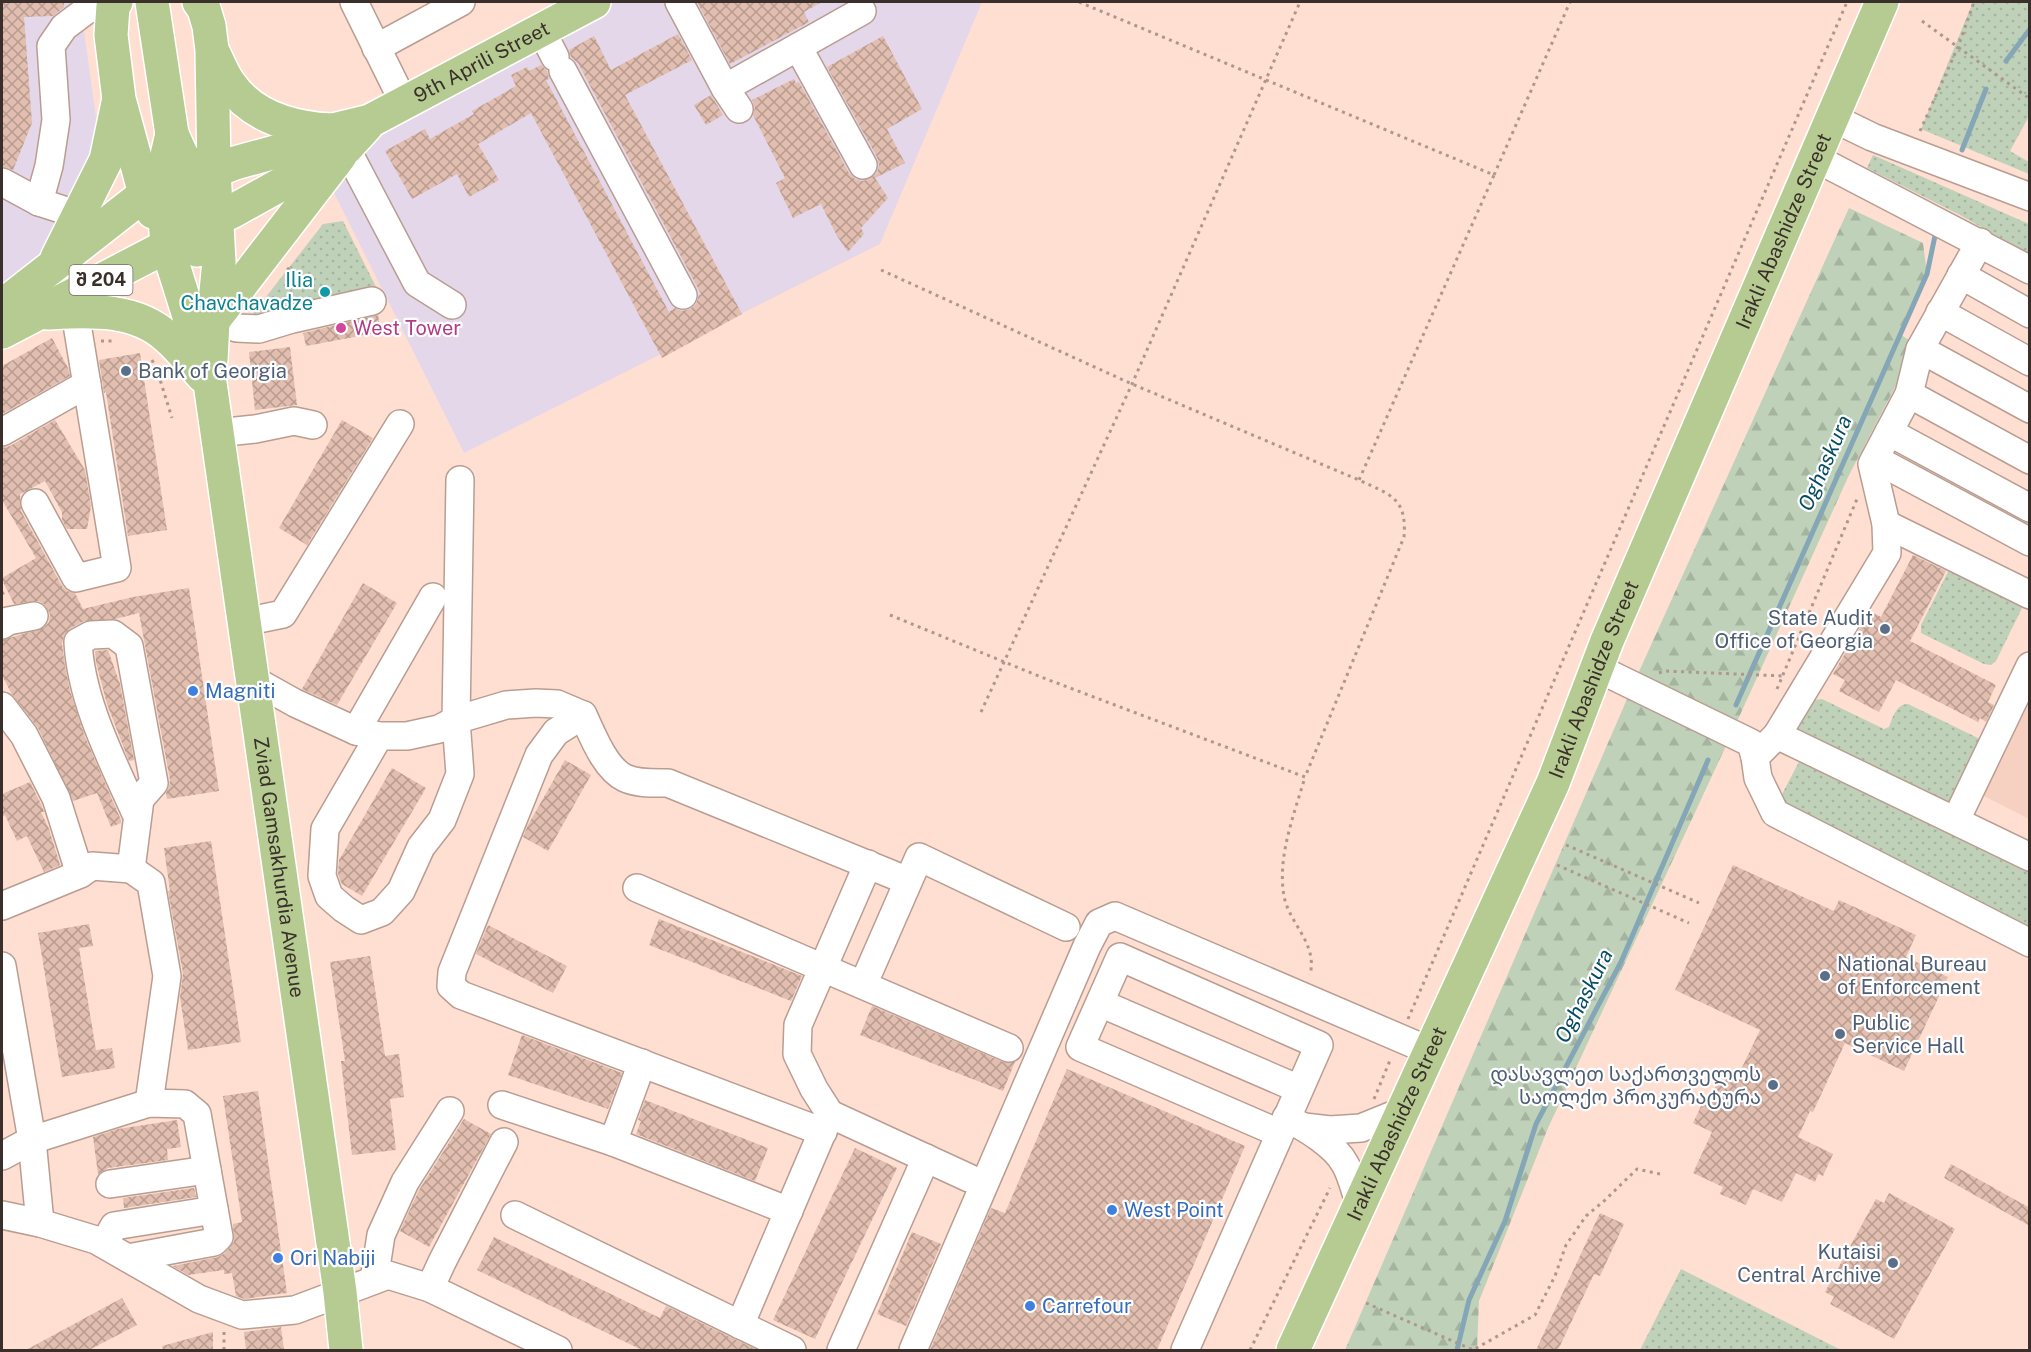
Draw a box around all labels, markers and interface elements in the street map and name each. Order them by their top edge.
street label: 9th Aprili Street [410,16,553,108]
street label: Irakli Abashidze Street [1731,129,1836,333]
road number: შ 204 [70,265,132,295]
place label: Ilia Chavchavadze [180,268,313,315]
marker: Ilia Chavchavadze [318,285,332,299]
place label: West Tower [353,316,461,340]
marker: West Tower [334,321,348,335]
place label: Bank of Georgia [138,359,287,383]
marker: Bank of Georgia [119,364,133,378]
water label: Oghaskura [1792,411,1857,514]
street label: Irakli Abashidze Street [1544,577,1644,782]
place label: State Audit Office of Georgia [1715,606,1873,653]
marker: State Audit Office of Georgia [1878,622,1892,636]
place label: Magniti [205,679,275,703]
marker: Magniti [186,684,200,698]
street label: Zviad Gamsakhurdia Avenue [249,735,310,999]
water label: Oghaskura [1549,945,1618,1047]
place label: National Bureau of Enforcement [1837,952,1987,999]
marker: National Bureau of Enforcement [1818,969,1832,983]
place label: Public Service Hall [1852,1011,1965,1058]
street label: Irakli Abashidze Street [1342,1023,1452,1224]
marker: Public Service Hall [1833,1027,1847,1041]
place label: დასავლეთ საქართველოს საოლქო პროკურატურა [1490,1062,1761,1110]
marker: დასავლეთ საქართველოს საოლქო პროკურატურა [1766,1078,1780,1092]
place label: West Point [1124,1198,1224,1222]
marker: West Point [1105,1203,1119,1217]
place label: Kutaisi Central Archive [1737,1240,1881,1287]
place label: Ori Nabiji [290,1246,375,1270]
marker: Ori Nabiji [271,1251,285,1265]
marker: Kutaisi Central Archive [1886,1256,1900,1270]
place label: Carrefour [1042,1294,1132,1318]
marker: Carrefour [1023,1299,1037,1313]

